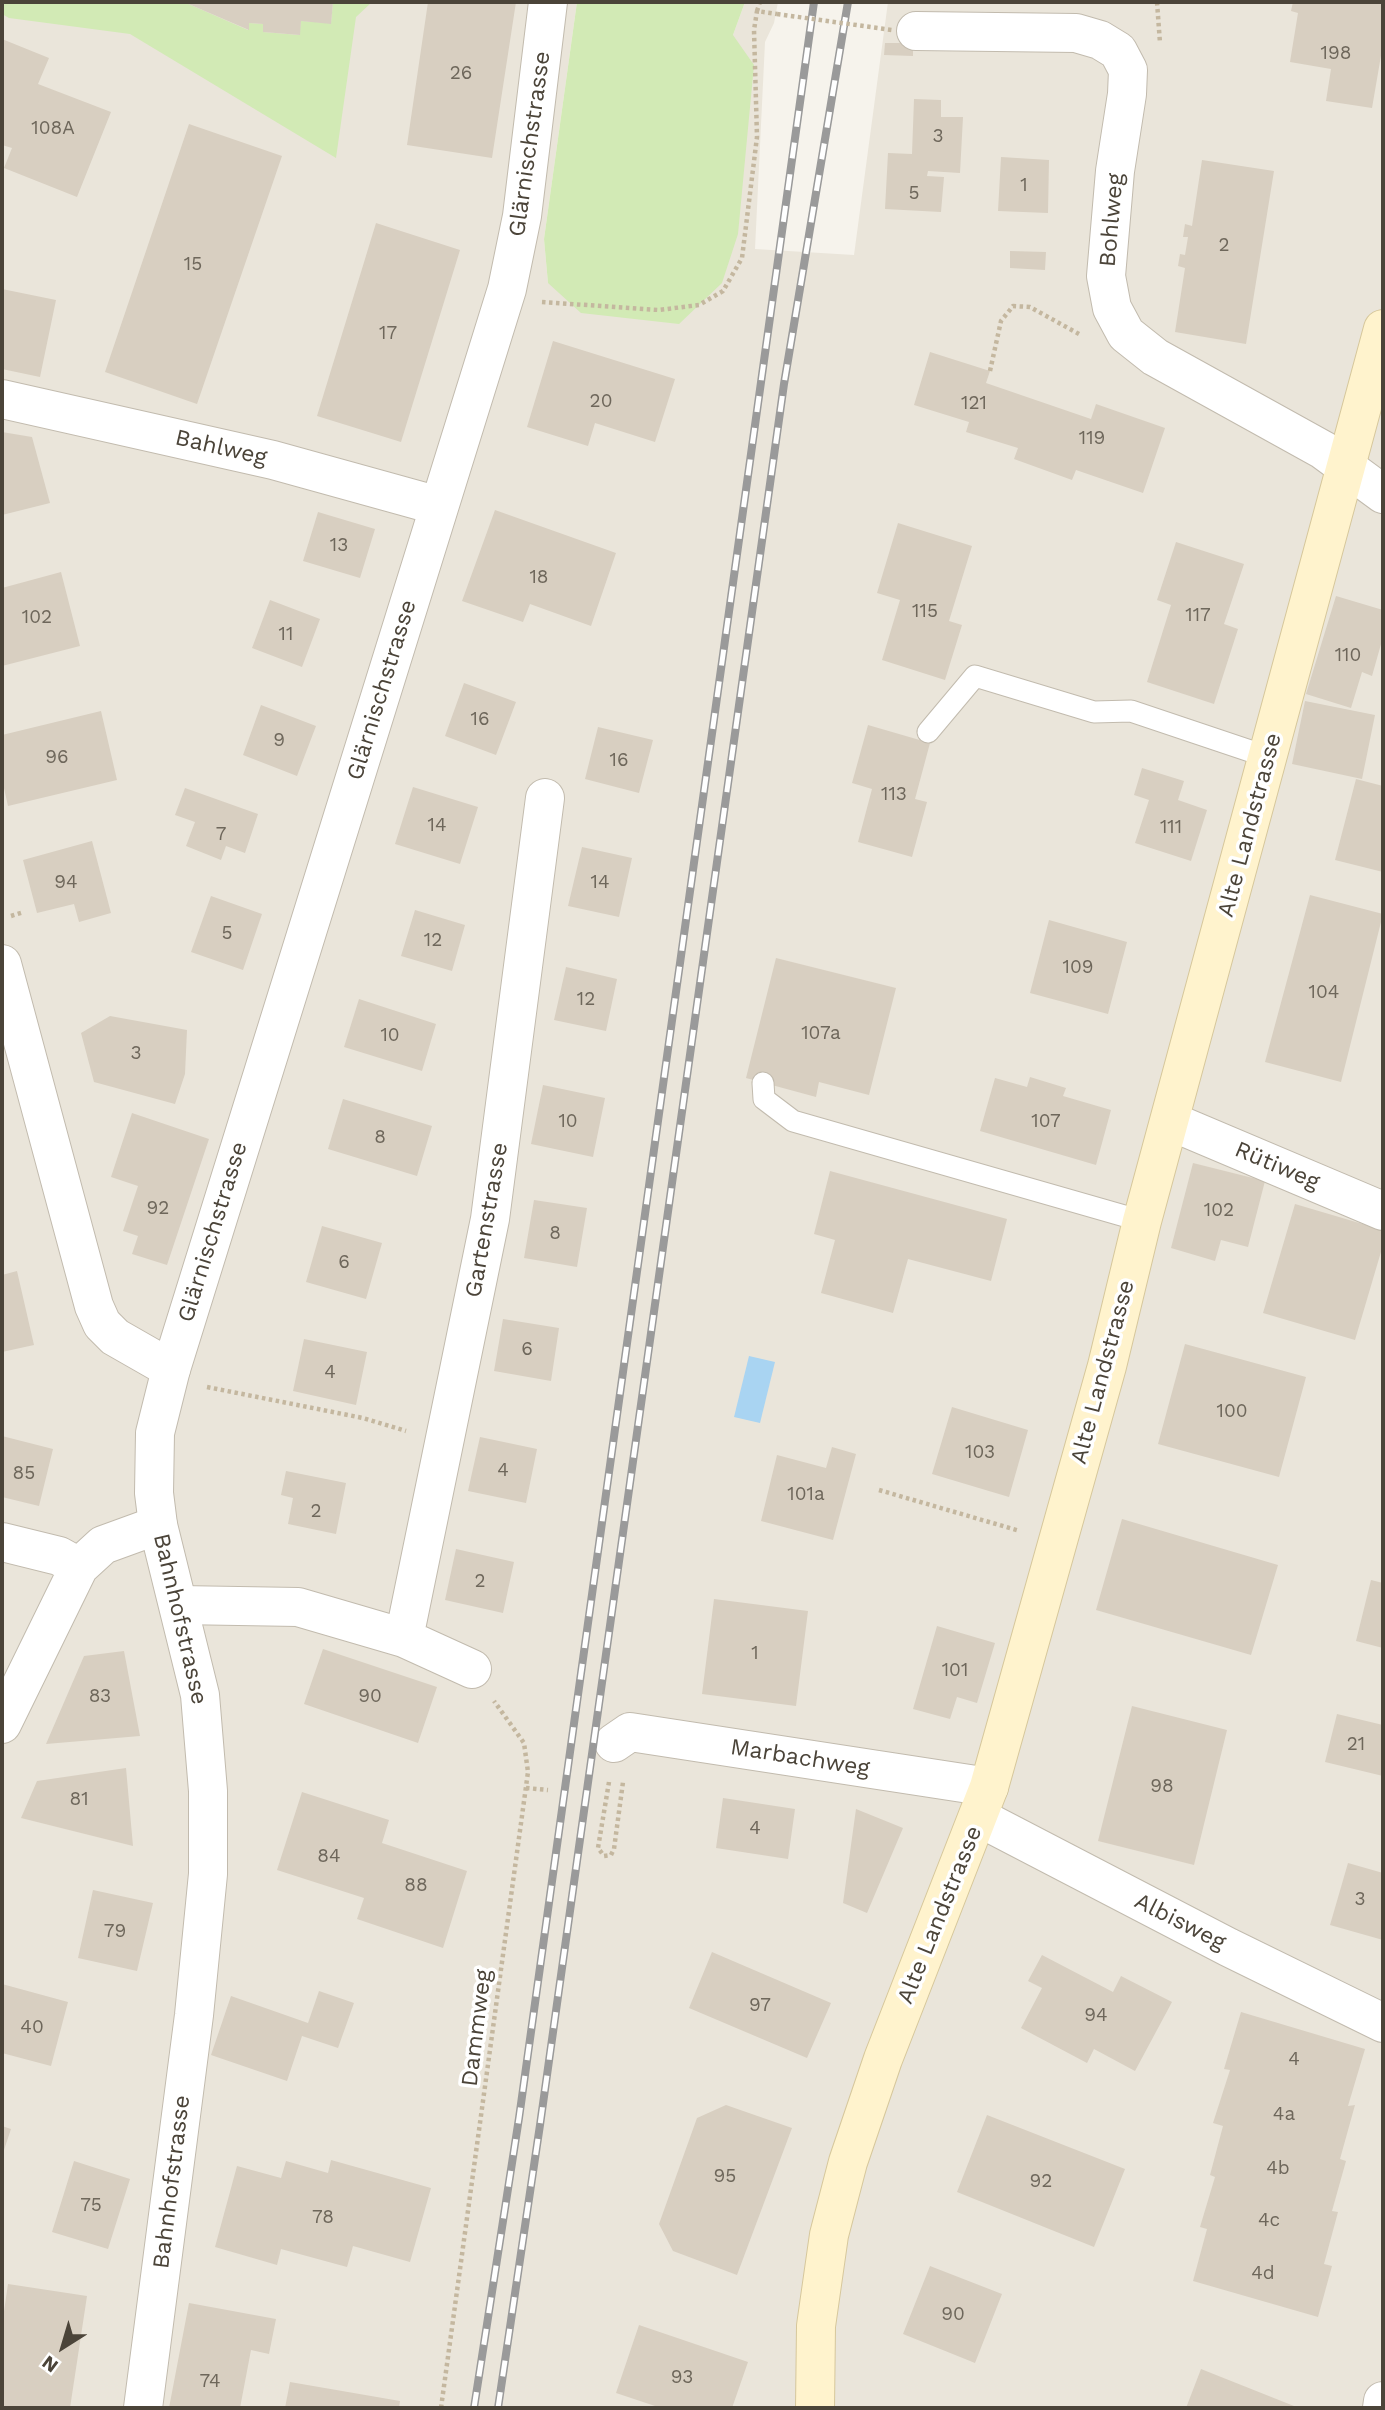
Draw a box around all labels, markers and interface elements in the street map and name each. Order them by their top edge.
house number: 198 [1321,42,1351,64]
street label: Glärnischstrasse [503,49,557,239]
house number: 26 [450,62,472,84]
house number: 108A [31,117,75,139]
house number: 3 [932,125,944,147]
street label: Bohlweg [1094,172,1130,268]
house number: 1 [1020,174,1028,196]
house number: 5 [908,182,920,204]
house number: 2 [1218,234,1230,256]
house number: 15 [184,253,202,275]
house number: 17 [379,322,397,344]
house number: 20 [590,390,612,412]
house number: 121 [961,392,987,414]
street label: Bahlweg [172,424,270,472]
house number: 119 [1079,427,1105,449]
house number: 13 [330,534,348,556]
house number: 18 [529,566,549,588]
street label: Glärnischstrasse [341,597,423,783]
house number: 115 [912,600,938,622]
house number: 117 [1185,604,1211,626]
house number: 102 [22,606,52,628]
house number: 11 [279,623,293,645]
house number: 110 [1335,644,1361,666]
house number: 16 [471,708,489,730]
house number: 9 [273,729,285,751]
street label: Alte Landstrasse [1212,730,1288,920]
house number: 96 [45,746,69,768]
house number: 16 [610,749,628,771]
house number: 113 [881,783,907,805]
house number: 14 [427,814,447,836]
house number: 111 [1160,816,1182,838]
house number: 7 [216,823,226,845]
house number: 94 [54,871,78,893]
house number: 14 [590,871,610,893]
house number: 5 [221,922,233,944]
house number: 12 [424,929,442,951]
house number: 109 [1063,956,1093,978]
house number: 104 [1309,981,1339,1003]
house number: 12 [577,988,595,1010]
house number: 107a [801,1022,841,1044]
house number: 10 [380,1024,400,1046]
house number: 3 [130,1042,142,1064]
house number: 10 [558,1110,578,1132]
house number: 107 [1031,1110,1061,1132]
house number: 8 [374,1126,386,1148]
street label: Rütiweg [1230,1136,1324,1196]
street label: Glärnischstrasse [172,1139,254,1325]
street label: Gartenstrasse [460,1140,514,1300]
house number: 92 [147,1197,169,1219]
house number: 102 [1204,1199,1234,1221]
house number: 8 [549,1222,561,1244]
house number: 6 [338,1251,350,1273]
street label: Alte Landstrasse [1065,1277,1141,1467]
house number: 6 [521,1338,533,1360]
house number: 4 [324,1361,336,1383]
house number: 100 [1216,1400,1248,1422]
house number: 103 [965,1441,995,1463]
house number: 4 [497,1459,509,1481]
house number: 85 [13,1462,35,1484]
house number: 101a [787,1483,825,1505]
house number: 2 [310,1500,322,1522]
street label: Bahnhofstrasse [147,1531,213,1707]
house number: 2 [474,1570,486,1592]
house number: 1 [751,1642,759,1664]
house number: 101 [942,1659,968,1681]
house number: 83 [89,1685,111,1707]
house number: 90 [358,1685,382,1707]
street label: Marbachweg [728,1733,872,1783]
house number: 21 [1347,1733,1365,1755]
house number: 98 [1150,1775,1174,1797]
house number: 81 [69,1788,89,1810]
house number: 4 [749,1817,761,1839]
street label: Alte Landstrasse [892,1822,988,2008]
house number: 84 [317,1845,341,1867]
house number: 88 [404,1874,428,1896]
street label: Albisweg [1130,1887,1230,1957]
house number: 3 [1354,1888,1366,1910]
house number: 79 [104,1920,126,1942]
street label: Dammweg [456,1968,498,2088]
house number: 97 [749,1994,771,2016]
house number: 94 [1084,2004,1108,2026]
house number: 40 [20,2016,44,2038]
house number: 4 [1288,2048,1300,2070]
street label: Bahnhofstrasse [148,2094,196,2270]
house number: 4a [1273,2103,1295,2125]
house number: 4b [1266,2157,1290,2179]
house number: 95 [714,2165,736,2187]
house number: 92 [1030,2170,1052,2192]
house number: 75 [80,2194,102,2216]
house number: 78 [312,2206,334,2228]
house number: 4c [1258,2209,1280,2231]
house number: 4d [1251,2262,1275,2284]
house number: 90 [941,2303,965,2325]
north arrow [28,2312,98,2382]
text: N [38,2351,63,2378]
house number: 93 [671,2366,693,2388]
house number: 74 [200,2370,220,2392]

